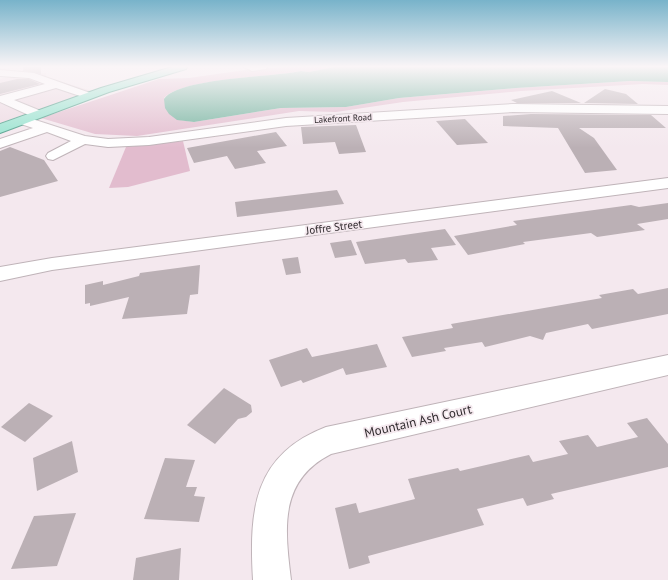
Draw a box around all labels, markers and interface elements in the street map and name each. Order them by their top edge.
street label: Lakefront Road [314,111,372,125]
street label: Joffre Street [304,217,363,238]
street label: Mountain Ash Court [363,400,474,442]

